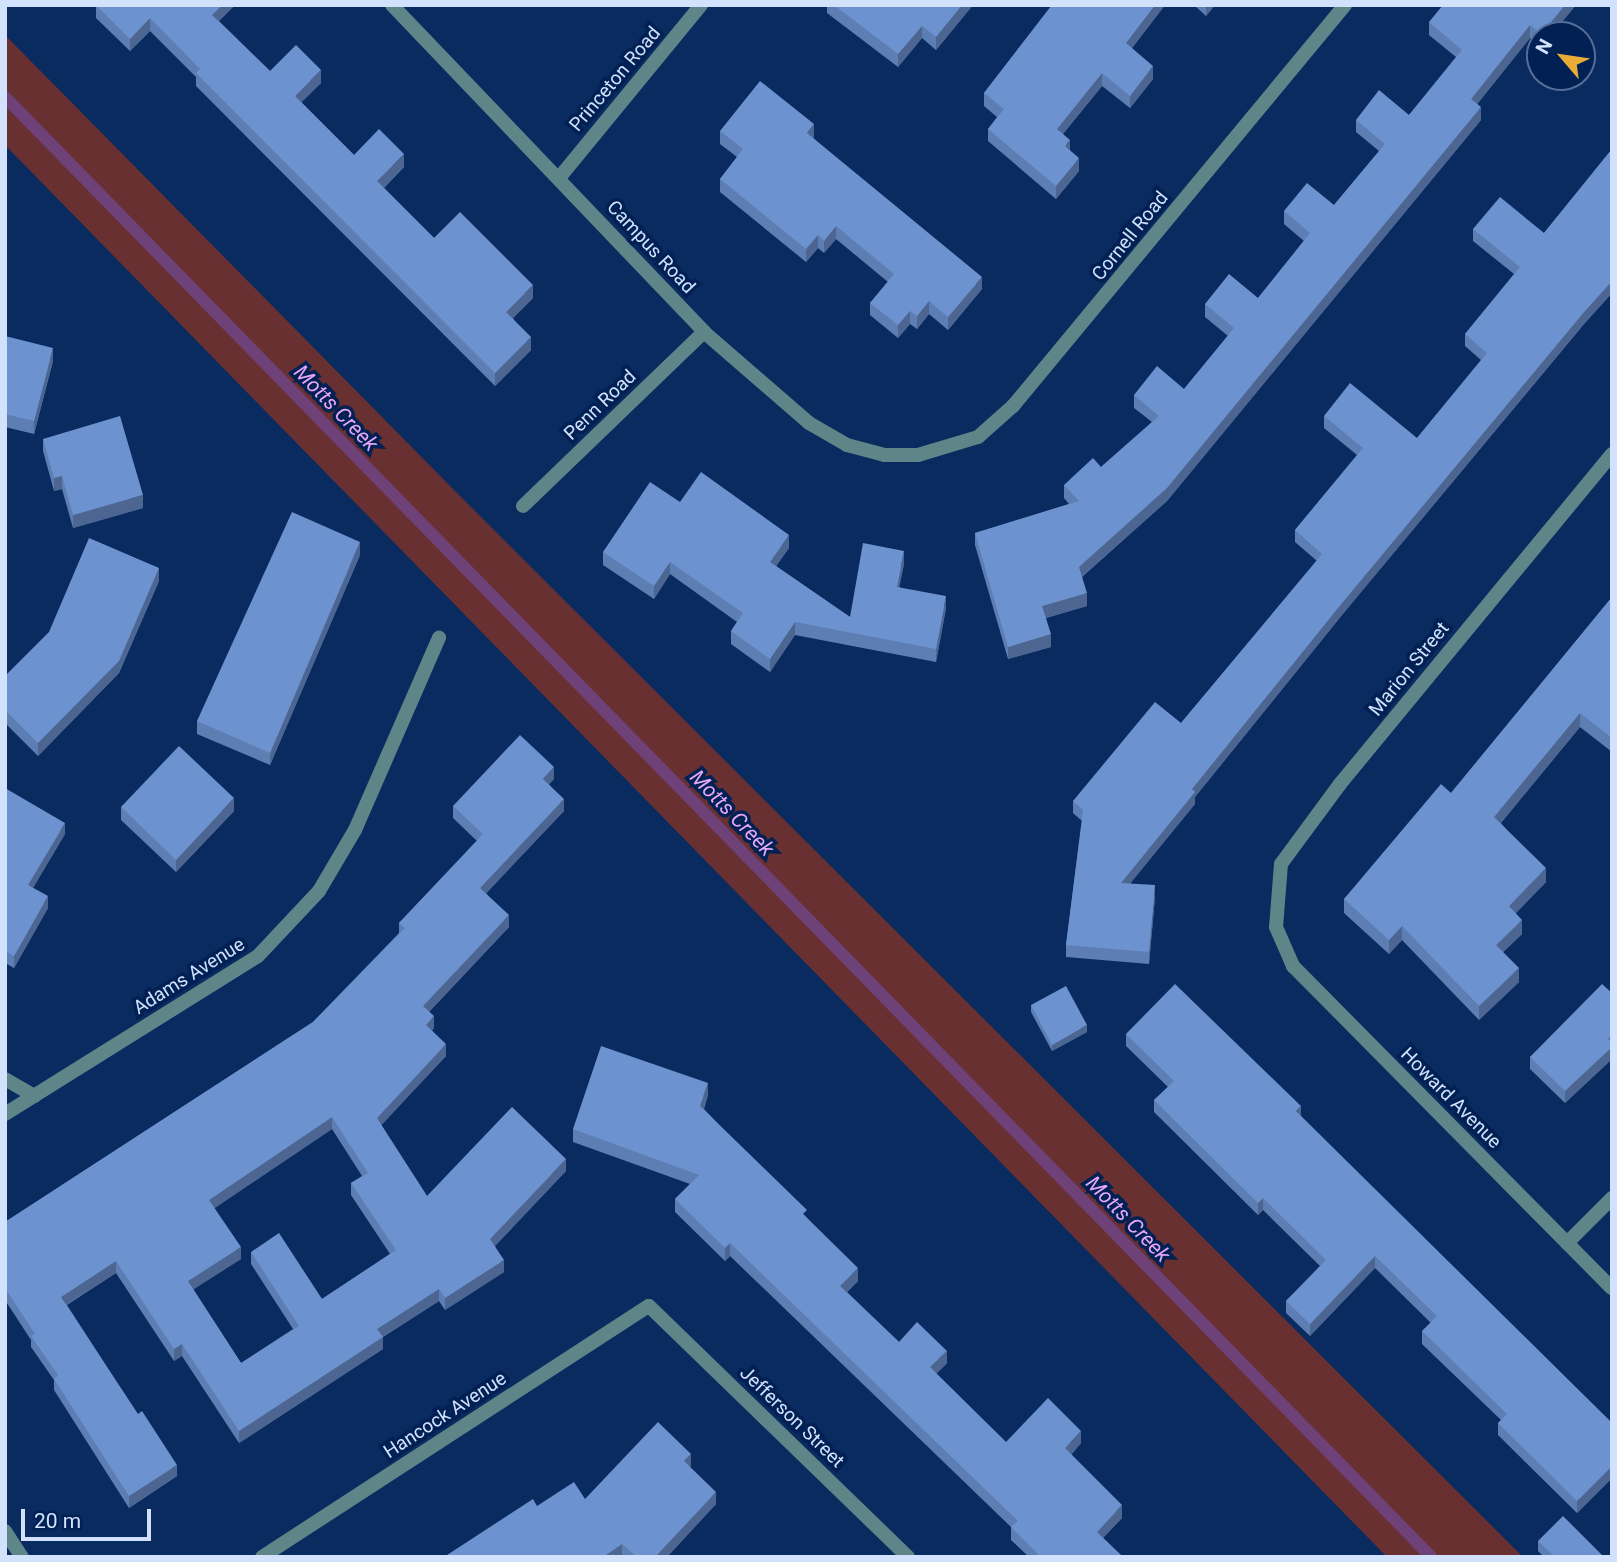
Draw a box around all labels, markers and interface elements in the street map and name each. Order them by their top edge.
north arrow [1526,21,1596,91]
street label: Princeton Road [565,22,665,136]
text: N [1531,35,1557,58]
street label: Cornell Road [1087,187,1173,285]
street label: Campus Road [602,196,700,298]
water label: Motts Creek [289,360,383,456]
street label: Penn Road [559,365,641,445]
street label: Marion Street [1364,617,1454,721]
water label: Motts Creek [685,765,779,861]
street label: Adams Avenue [129,933,249,1019]
street label: Howard Avenue [1396,1043,1506,1153]
water label: Motts Creek [1081,1171,1175,1267]
street label: Jefferson Street [735,1362,849,1472]
street label: Hancock Avenue [379,1367,511,1463]
scale bar [24,1496,154,1540]
text: 20 m [34,1509,81,1533]

